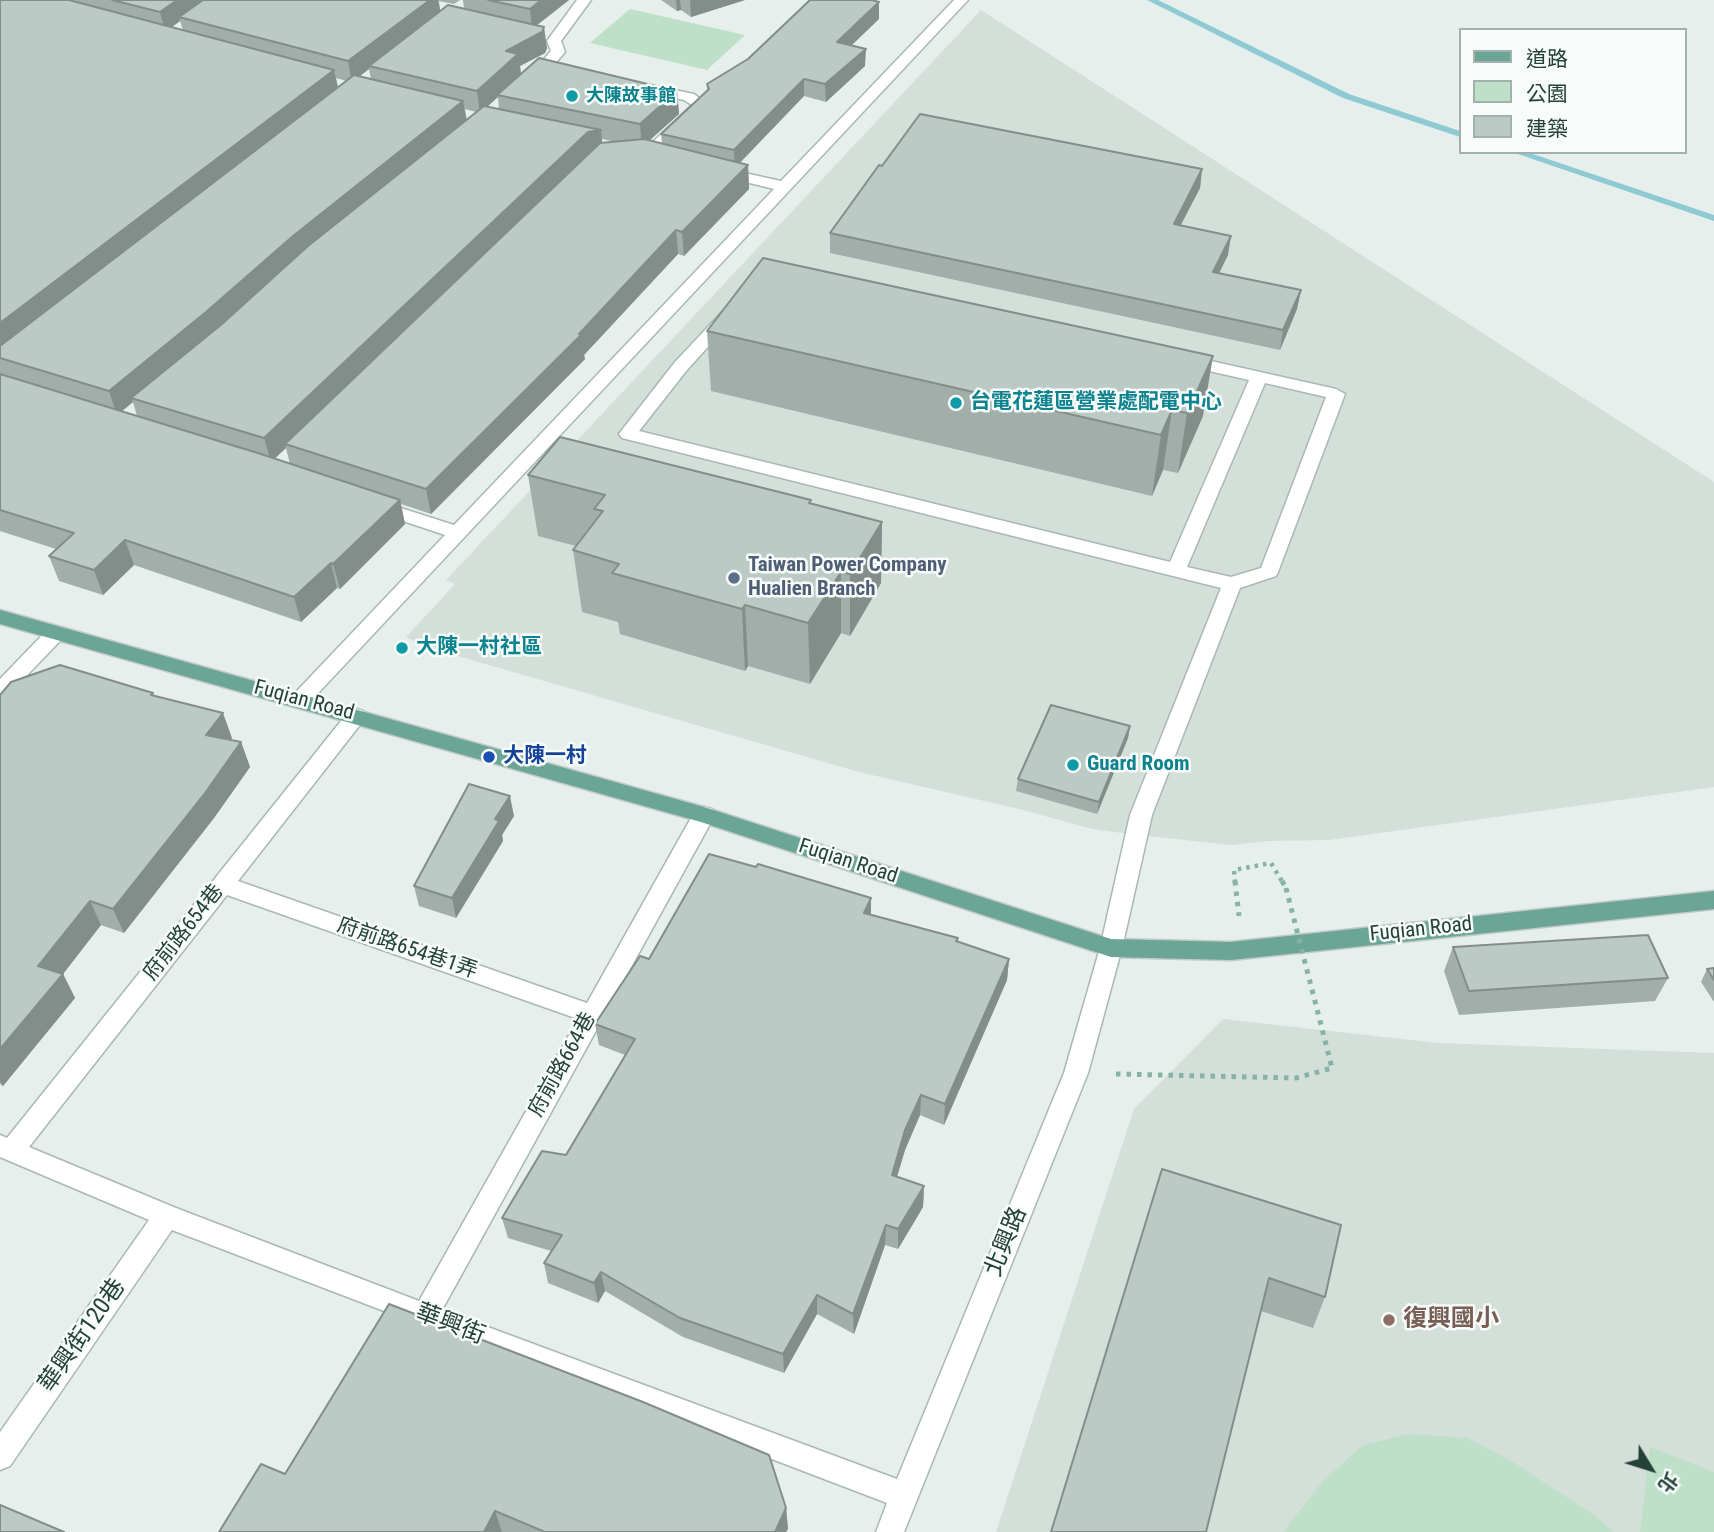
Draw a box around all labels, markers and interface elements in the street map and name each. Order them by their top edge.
legend [1458,28,1686,154]
text: 道路 [1526,47,1568,71]
text: 公園 [1526,82,1568,106]
place label: 大陳故事館 [586,85,676,107]
marker: 大陳故事館 [564,88,580,104]
text: 建築 [1526,117,1568,141]
place label: 台電花蓮區營業處配電中心 [970,390,1222,416]
marker: 台電花蓮區營業處配電中心 [948,395,964,411]
place label: Taiwan Power Company Hualien Branch [748,553,947,603]
marker: Taiwan Power Company Hualien Branch [726,570,742,586]
place label: 大陳一村社區 [416,635,542,661]
marker: 大陳一村社區 [394,640,410,656]
street label: Fuqian Road [251,676,357,726]
place label: 大陳一村 [503,744,587,770]
marker: 大陳一村 [481,749,497,765]
place label: Guard Room [1087,752,1190,778]
marker: Guard Room [1065,757,1081,773]
street label: Fuqian Road [795,834,901,890]
street label: 府前路654巷 [139,880,229,986]
street label: Fuqian Road [1369,912,1473,948]
street label: 府前路654巷1弄 [334,913,480,985]
street label: 府前路664巷 [524,1009,602,1121]
street label: 北興路 [980,1203,1034,1281]
street label: 華興街120巷 [33,1274,133,1398]
street label: 華興街 [411,1299,489,1351]
place label: 復興國小 [1403,1306,1499,1334]
marker: 復興國小 [1381,1312,1397,1328]
north arrow [1616,1434,1686,1504]
text: 北 [1653,1468,1683,1497]

